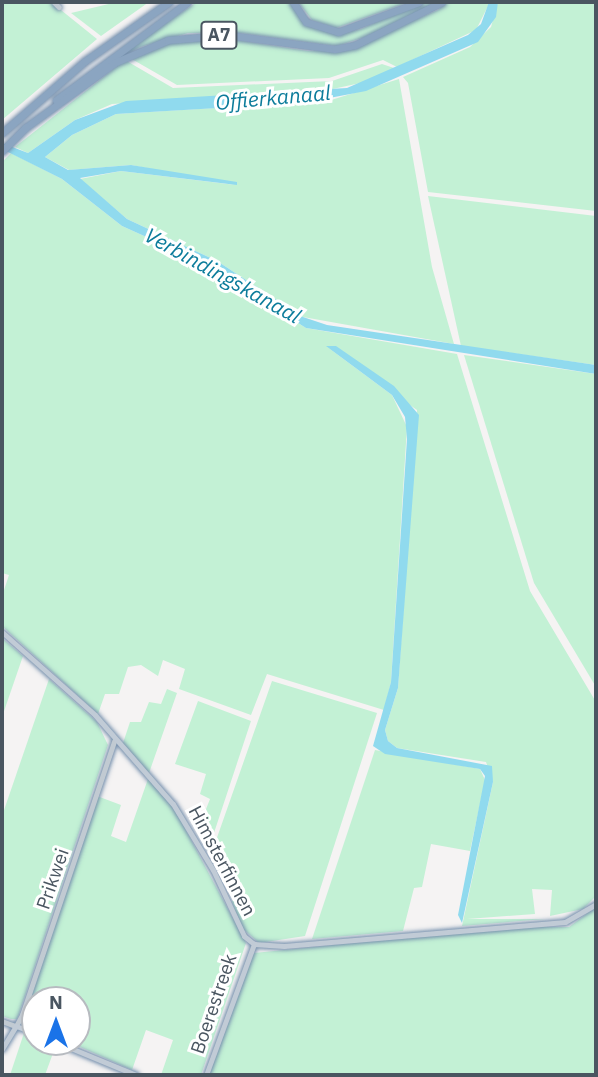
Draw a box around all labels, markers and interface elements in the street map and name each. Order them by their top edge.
road number: A7 [200,20,238,50]
water label: Offierkanaal [214,79,332,115]
water label: Verbindingskanaal [141,222,305,328]
street label: Himsterfinnen [183,802,261,920]
street label: Prikwei [32,846,74,912]
street label: Boerestreek [186,951,242,1057]
north arrow [21,986,91,1056]
text: N [49,990,63,1014]

